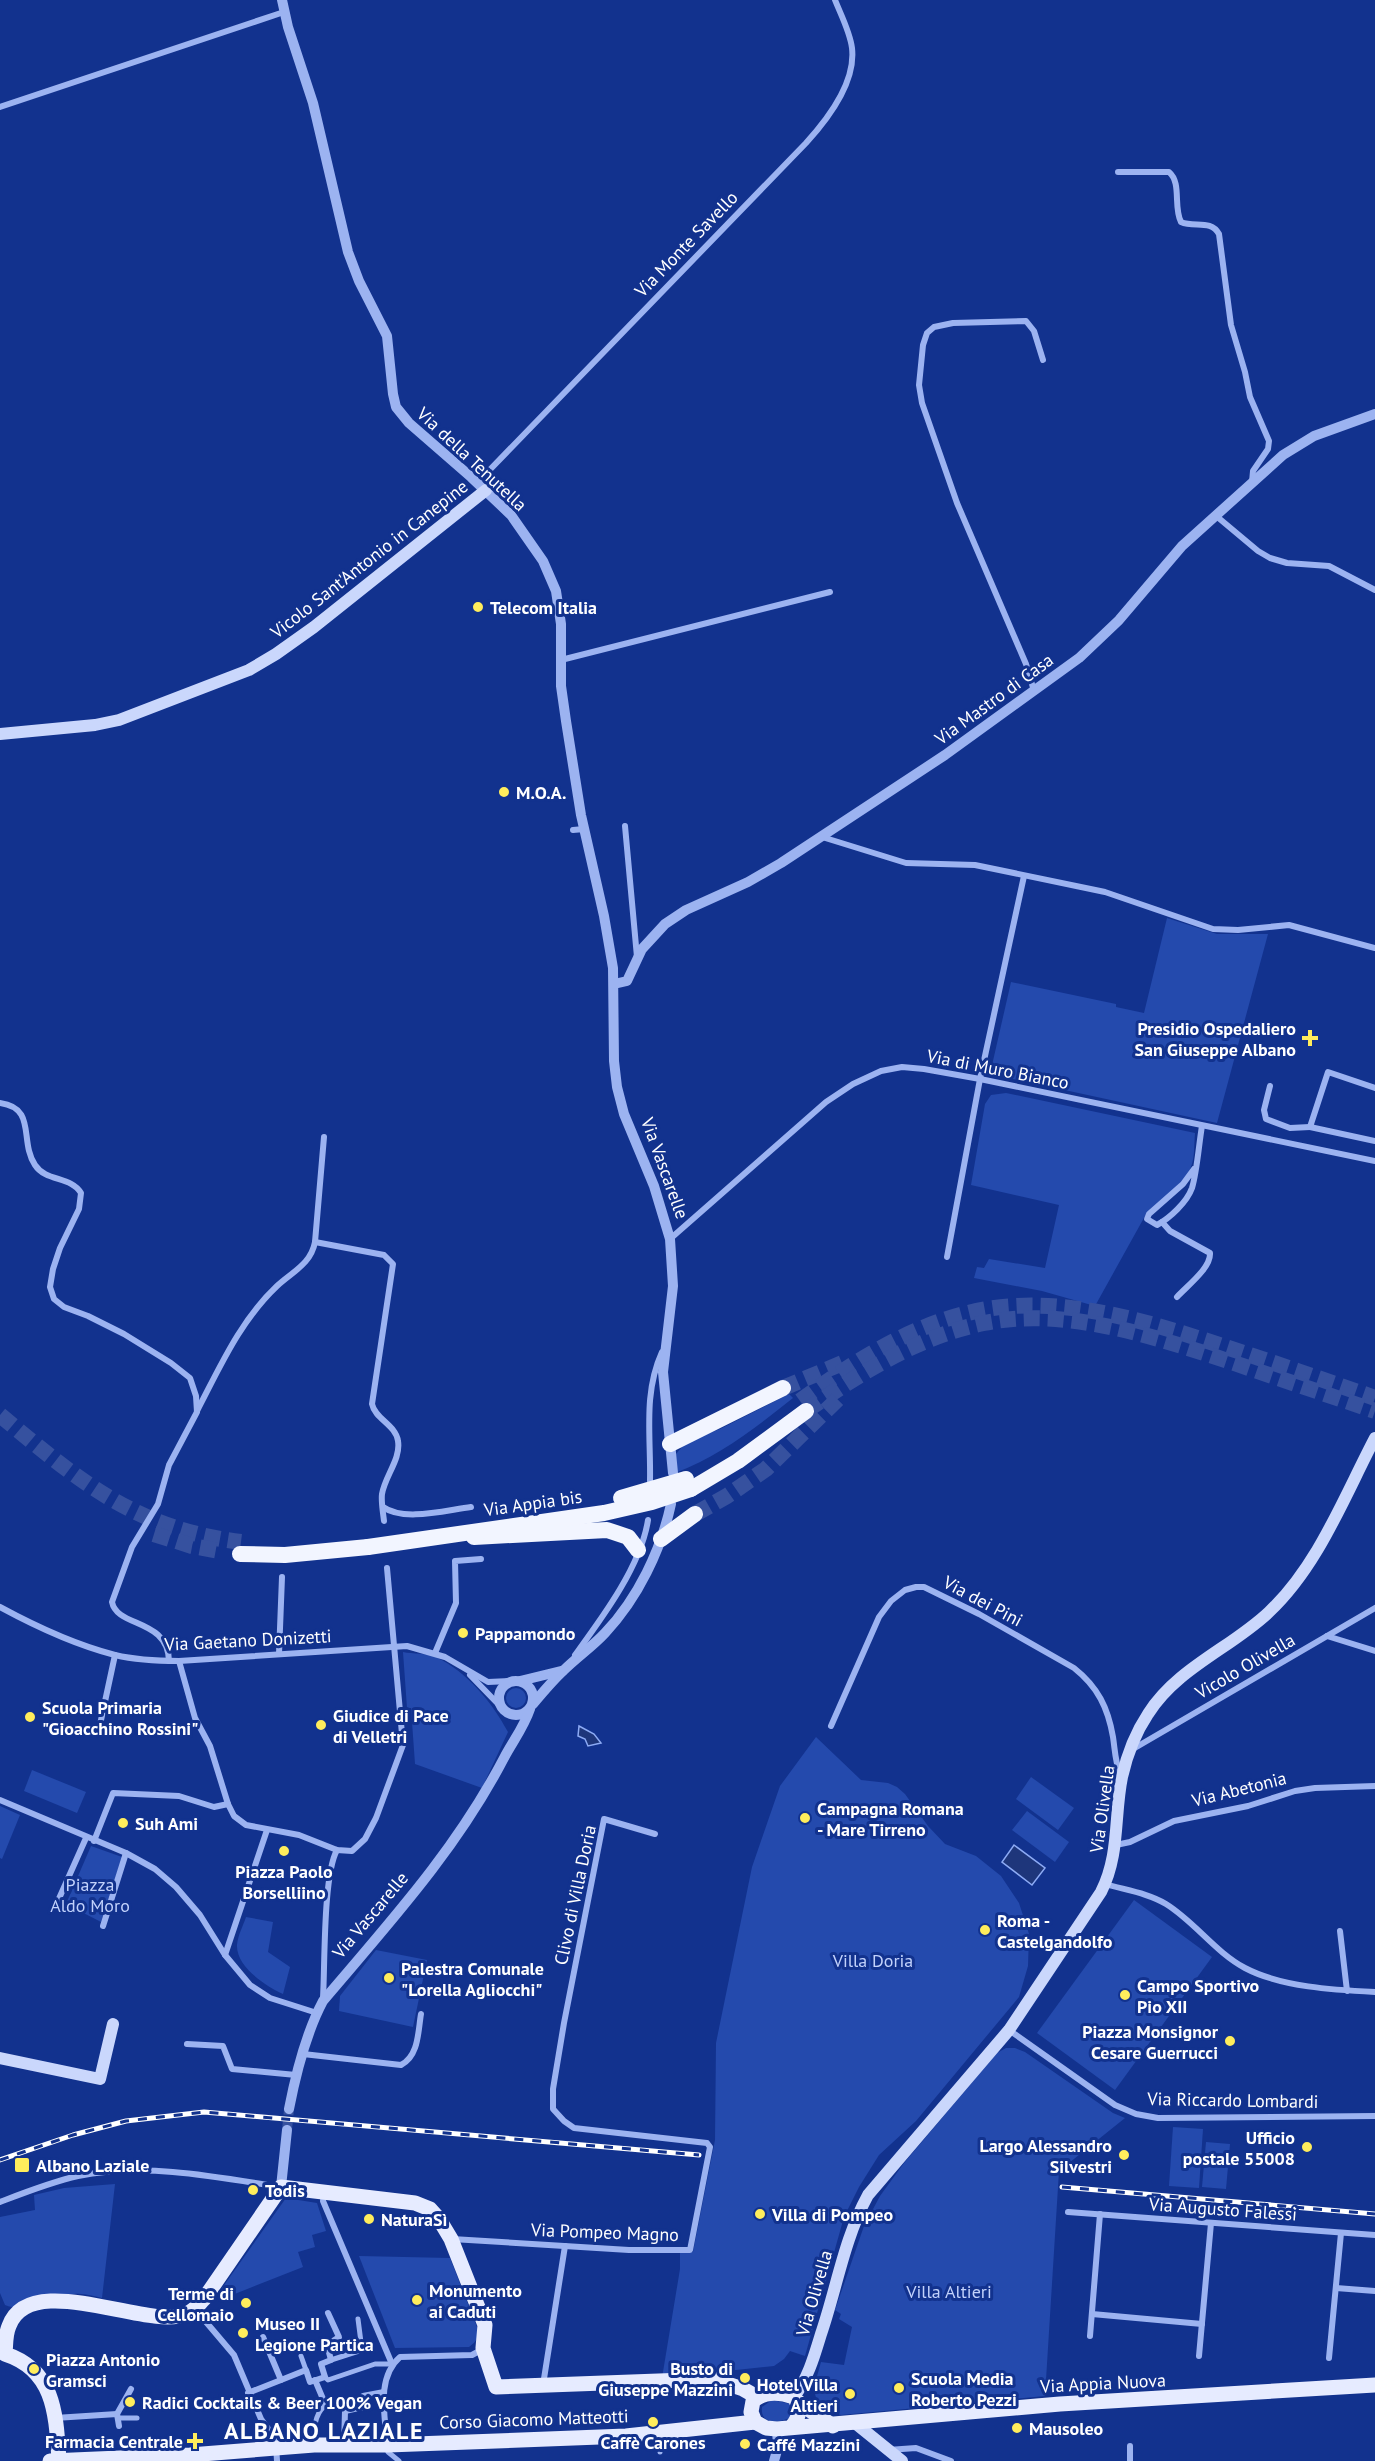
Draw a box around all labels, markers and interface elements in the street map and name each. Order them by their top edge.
street label: Via Monte Savello [629,186,742,303]
street label: Via della Tenutella [411,401,532,516]
street label: Vicolo Sant'Antonio in Canepine [265,475,472,644]
place label: Telecom Italia [490,596,597,619]
marker: Telecom Italia [471,600,485,614]
street label: Via Mastro di Casa [929,648,1058,750]
place label: M.O.A. [516,781,566,804]
marker: M.O.A. [497,785,511,799]
place label: Presidio Ospedaliero San Giuseppe Albano [1135,1017,1296,1061]
marker: Presidio Ospedaliero San Giuseppe Albano [1301,1029,1319,1047]
street label: Via di Muro Bianco [924,1044,1071,1094]
street label: Via Vascarelle [636,1113,694,1222]
street label: Via Appia bis [481,1485,584,1521]
street label: Via dei Pini [938,1570,1027,1632]
place label: Pappamondo [475,1622,576,1645]
street label: Via Gaetano Donizetti [163,1624,332,1656]
marker: Pappamondo [456,1626,470,1640]
street label: Vicolo Olivella [1190,1628,1299,1704]
place label: Scuola Primaria "Gioacchino Rossini" [42,1696,198,1740]
place label: Giudice di Pace di Velletri [333,1704,449,1748]
marker: Scuola Primaria "Gioacchino Rossini" [23,1710,37,1724]
marker: Giudice di Pace di Velletri [314,1718,328,1732]
street label: Via Olivella [1084,1764,1120,1855]
street label: Via Abetonia [1188,1766,1289,1812]
place label: Campagna Romana - Mare Tirreno [817,1797,964,1841]
marker: Campagna Romana - Mare Tirreno [798,1811,812,1825]
place label: Suh Ami [135,1812,198,1835]
marker: Suh Ami [116,1816,130,1830]
street label: Clivo di Villa Doria [549,1823,601,1967]
marker: Piazza Paolo Borselliino [277,1844,291,1858]
place label: Piazza Paolo Borselliino [235,1860,333,1904]
street label: Via Vascarelle [326,1867,413,1964]
park label: Piazza Aldo Moro [50,1873,130,1917]
place label: Roma - Castelgandolfo [997,1909,1113,1953]
marker: Roma - Castelgandolfo [978,1923,992,1937]
park label: Villa Doria [832,1949,913,1972]
place label: Palestra Comunale "Lorella Agliocchi" [401,1957,544,2001]
marker: Palestra Comunale "Lorella Agliocchi" [382,1971,396,1985]
place label: Campo Sportivo Pio XII [1137,1974,1260,2018]
marker: Campo Sportivo Pio XII [1118,1988,1132,2002]
place label: Piazza Monsignor Cesare Guerrucci [1082,2020,1219,2064]
marker: Piazza Monsignor Cesare Guerrucci [1223,2034,1237,2048]
street label: Via Riccardo Lombardi [1146,2087,1319,2113]
place label: Ufficio postale 55008 [1183,2126,1295,2170]
place label: Largo Alessandro Silvestri [979,2134,1112,2178]
marker: Ufficio postale 55008 [1300,2140,1314,2154]
marker: Largo Alessandro Silvestri [1117,2148,1131,2162]
place label: Albano Laziale [36,2154,149,2177]
marker: Albano Laziale [13,2156,31,2174]
place label: Todis [265,2179,305,2202]
marker: Todis [246,2183,260,2197]
street label: Via Augusto Falessi [1147,2192,1298,2226]
place label: Villa di Pompeo [771,2203,893,2226]
marker: Villa di Pompeo [753,2207,767,2221]
place label: NaturaSì [381,2208,447,2231]
marker: NaturaSì [362,2212,376,2226]
street label: Via Pompeo Magno [530,2218,679,2246]
street label: Via Olivella [791,2247,837,2340]
place label: Monumento ai Caduti [429,2279,522,2323]
park label: Villa Altieri [905,2280,992,2303]
place label: Terme di Cellomaio [157,2282,234,2326]
marker: Monumento ai Caduti [410,2293,424,2307]
marker: Terme di Cellomaio [239,2296,253,2310]
place label: Museo II Legione Partica [255,2312,374,2356]
marker: Museo II Legione Partica [236,2326,250,2340]
place label: Piazza Antonio Gramsci [46,2348,161,2392]
place label: Busto di Giuseppe Mazzini [598,2357,733,2401]
marker: Piazza Antonio Gramsci [27,2362,41,2376]
place label: Scuola Media Roberto Pezzi [911,2367,1017,2411]
street label: Via Appia Nuova [1039,2368,1166,2398]
marker: Busto di Giuseppe Mazzini [738,2371,752,2385]
place label: Hotel Villa Altieri [757,2373,838,2417]
marker: Scuola Media Roberto Pezzi [892,2381,906,2395]
marker: Hotel Villa Altieri [843,2387,857,2401]
place label: Radici Cocktails & Beer 100% Vegan [142,2391,422,2414]
marker: Radici Cocktails & Beer 100% Vegan [123,2395,137,2409]
street label: Corso Giacomo Matteotti [439,2404,629,2434]
district label: ALBANO LAZIALE [224,2415,424,2446]
marker: Caffè Carones [646,2415,660,2429]
place label: Mausoleo [1029,2417,1104,2440]
marker: Mausoleo [1010,2421,1024,2435]
place label: Farmacia Centrale [45,2430,183,2453]
place label: Caffè Carones [600,2431,706,2454]
place label: Caffé Mazzini [757,2433,860,2456]
marker: Farmacia Centrale [188,2434,202,2448]
marker: Caffé Mazzini [738,2437,752,2451]

